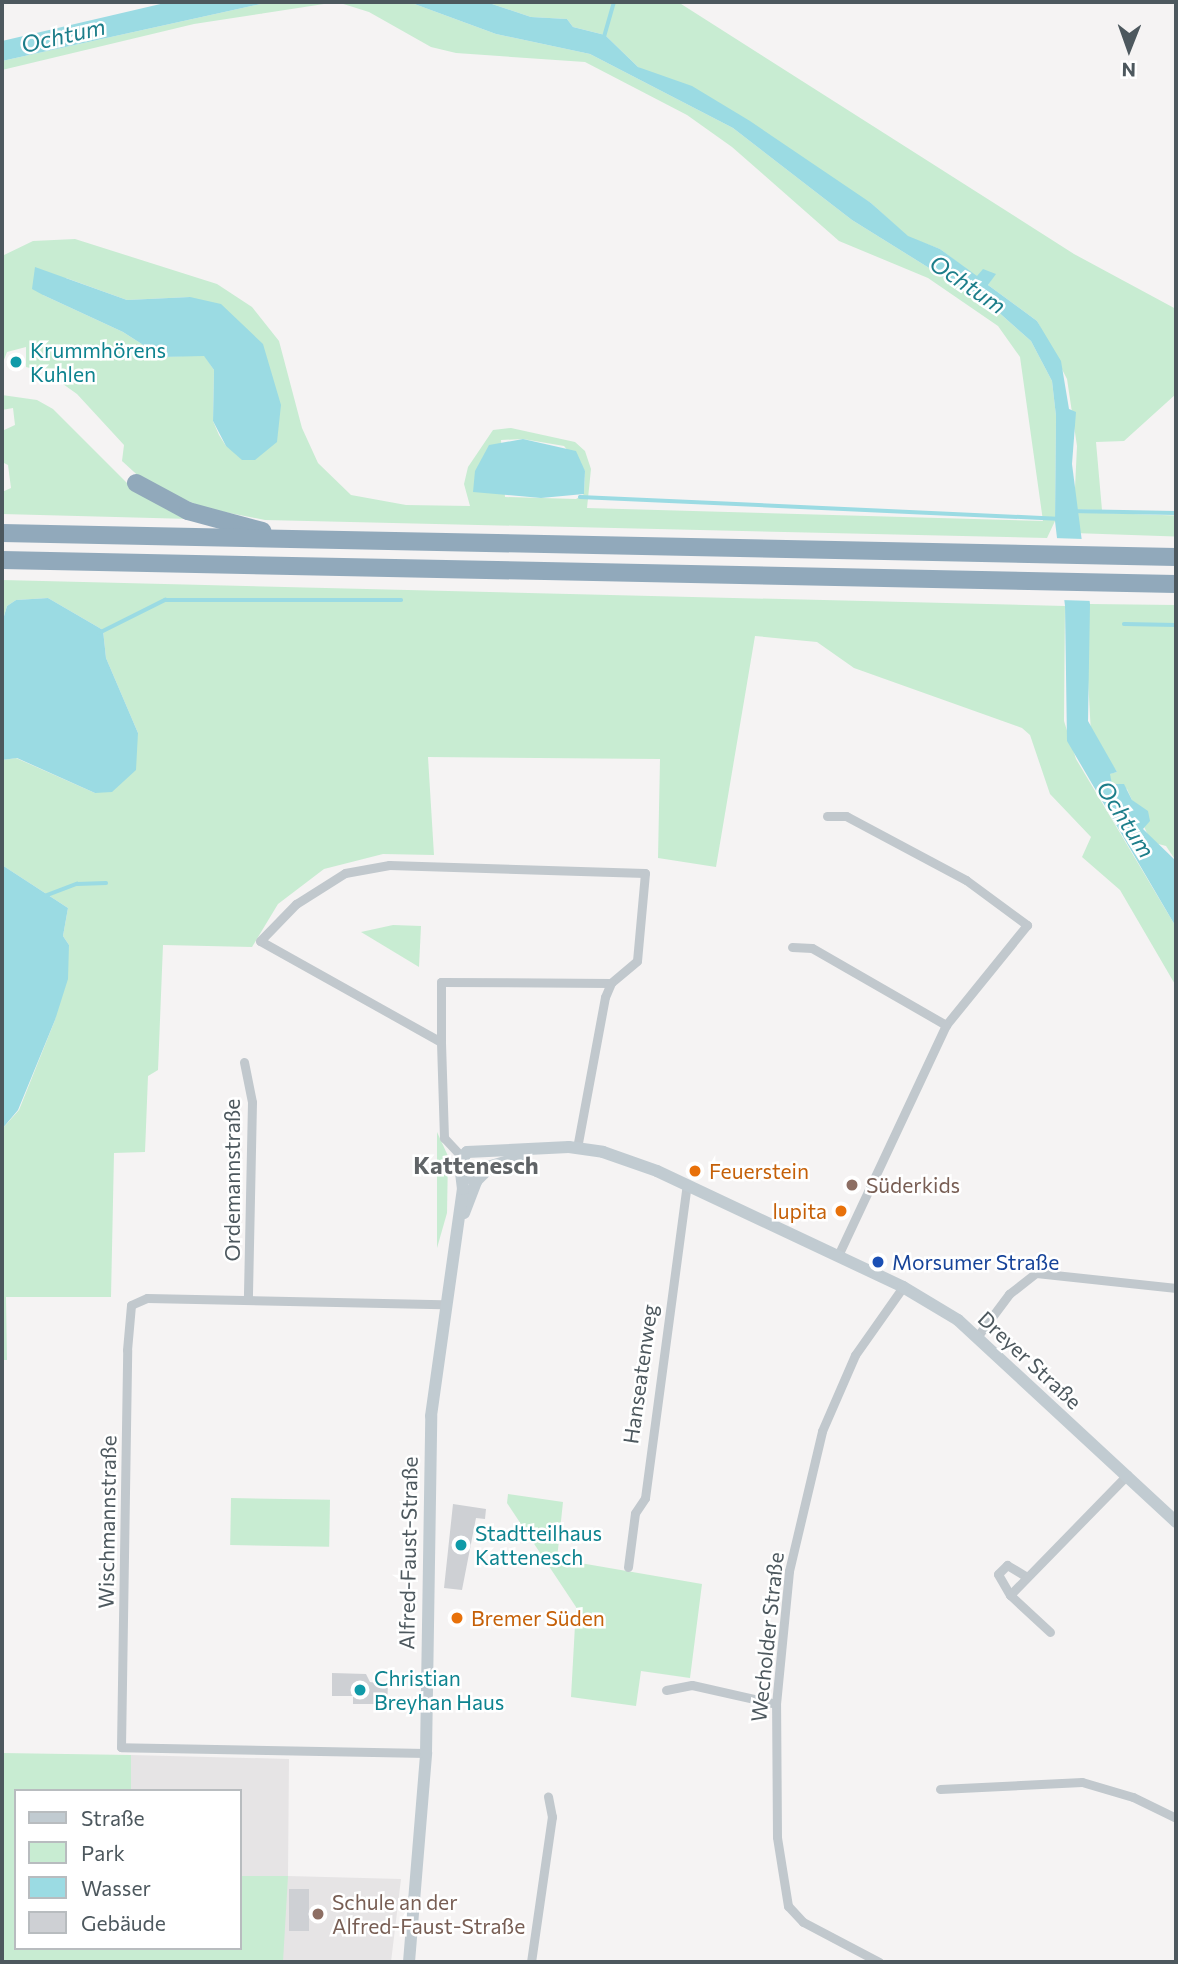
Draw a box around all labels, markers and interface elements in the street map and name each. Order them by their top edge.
water label: Ochtum [18,12,108,58]
north arrow [1094,14,1164,84]
text: N [1121,59,1136,82]
water label: Ochtum [925,249,1011,319]
place label: Krummhörens Kuhlen [30,337,166,387]
marker: Krummhörens Kuhlen [8,354,24,370]
water label: Ochtum [1091,776,1161,862]
street label: Ordemannstraße [219,1099,245,1261]
district label: Kattenesch [413,1151,539,1179]
place label: Feuerstein [709,1158,809,1184]
marker: Feuerstein [687,1163,703,1179]
place label: Süderkids [866,1172,960,1198]
marker: Süderkids [844,1177,860,1193]
place label: lupita [773,1198,827,1224]
marker: lupita [833,1203,849,1219]
place label: Morsumer Straße [892,1249,1059,1275]
marker: Morsumer Straße [870,1254,886,1270]
street label: Hanseatenweg [618,1303,662,1445]
street label: Dreyer Straße [973,1306,1087,1414]
street label: Wischmannstraße [93,1435,121,1609]
street label: Alfred-Faust-Straße [394,1456,422,1650]
place label: Stadtteilhaus Kattenesch [475,1520,602,1570]
marker: Stadtteilhaus Kattenesch [453,1537,469,1553]
street label: Wecholder Straße [746,1551,788,1723]
place label: Bremer Süden [471,1605,605,1631]
marker: Bremer Süden [449,1610,465,1626]
place label: Christian Breyhan Haus [374,1665,504,1715]
marker: Christian Breyhan Haus [352,1682,368,1698]
legend [14,1789,242,1950]
text: Straße [81,1805,145,1830]
text: Park [81,1840,125,1865]
text: Wasser [81,1875,151,1900]
place label: Schule an der Alfred-Faust-Straße [332,1889,525,1939]
marker: Schule an der Alfred-Faust-Straße [310,1906,326,1922]
text: Gebäude [81,1910,166,1935]

